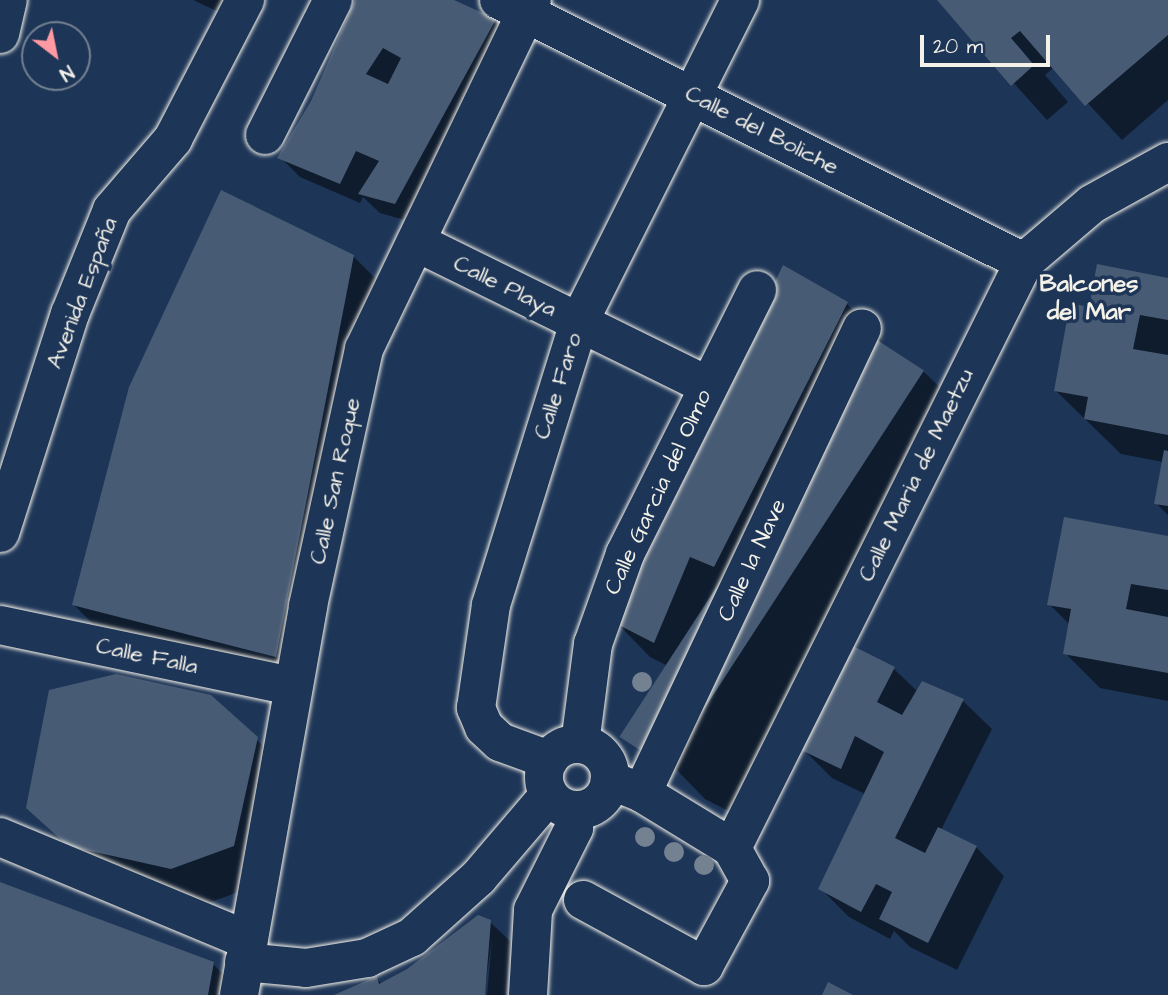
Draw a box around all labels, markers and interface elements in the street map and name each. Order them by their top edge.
north arrow [21,21,91,91]
scale bar [923,21,1052,65]
text: 20 m [933,32,983,61]
text: N [54,58,79,87]
street label: Calle del Boliche [681,79,843,181]
street label: Avenida España [41,214,123,372]
street label: Calle Playa [449,249,561,323]
district label: Balcones del Mar [1040,271,1138,327]
street label: Calle Faro [528,329,588,443]
street label: Calle Maria de Maetzu [852,364,980,586]
street label: Calle Garcia del Olmo [598,385,718,599]
street label: Calle San Roque [304,395,366,567]
street label: Calle la Nave [712,494,792,626]
street label: Calle Falla [94,632,200,680]

